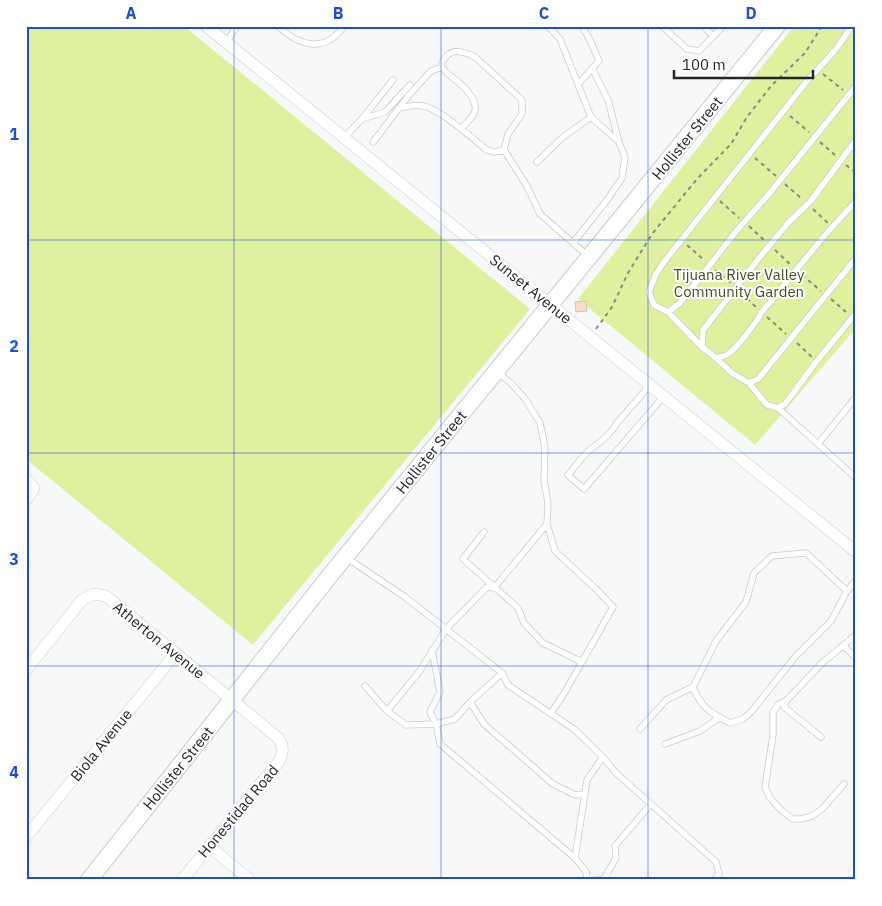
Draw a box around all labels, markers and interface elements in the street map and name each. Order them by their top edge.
text: A [126,3,137,23]
text: B [333,3,344,23]
text: C [539,3,549,23]
text: D [745,3,757,23]
scale bar [674,48,813,80]
text: 100 m [682,55,726,74]
street label: Hollister Street [648,93,726,183]
text: 1 [9,124,19,144]
street label: Sunset Avenue [486,250,576,328]
park label: Tijuana River Valley Community Garden [674,265,805,301]
text: 2 [9,336,19,356]
street label: Hollister Street [392,407,470,497]
text: 3 [9,549,19,569]
street label: Atherton Avenue [109,597,209,683]
street label: Biola Avenue [66,705,136,785]
street label: Hollister Street [139,723,217,813]
street label: Honestidad Road [194,761,282,861]
text: 4 [9,762,19,782]

